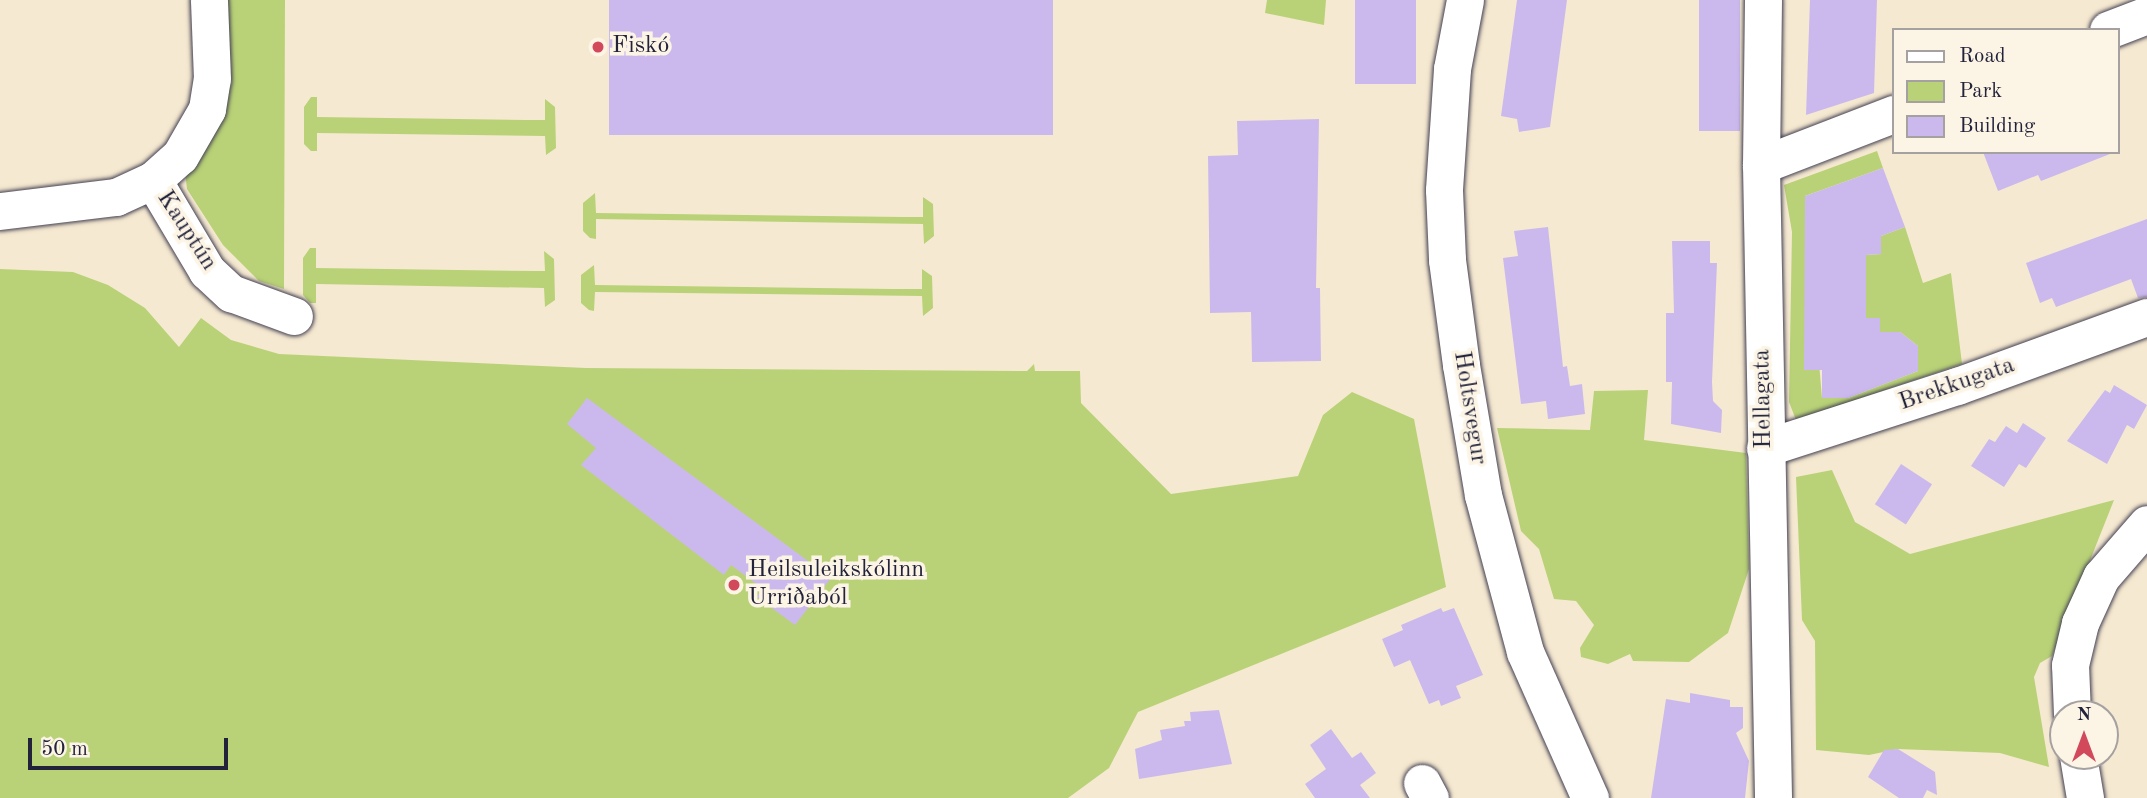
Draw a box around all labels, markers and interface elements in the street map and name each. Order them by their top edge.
legend [1892,28,2119,154]
place label: Fiskó [612,33,670,61]
marker: Fiskó [590,39,606,55]
text: Road [1959,46,2006,67]
text: Park [1959,81,2002,102]
text: Building [1959,116,2035,137]
street label: Kauptún [150,186,222,276]
street label: Holtsvegur [1446,349,1492,467]
street label: Hellagata [1749,349,1779,449]
street label: Brekkugata [1895,352,2019,418]
place label: Heilsuleikskólinn Urriðaból [748,557,924,613]
marker: Heilsuleikskólinn Urriðaból [726,577,742,593]
north arrow [2049,700,2119,770]
text: N [2077,706,2091,725]
scale bar [32,724,231,768]
text: 50 m [41,739,88,760]

